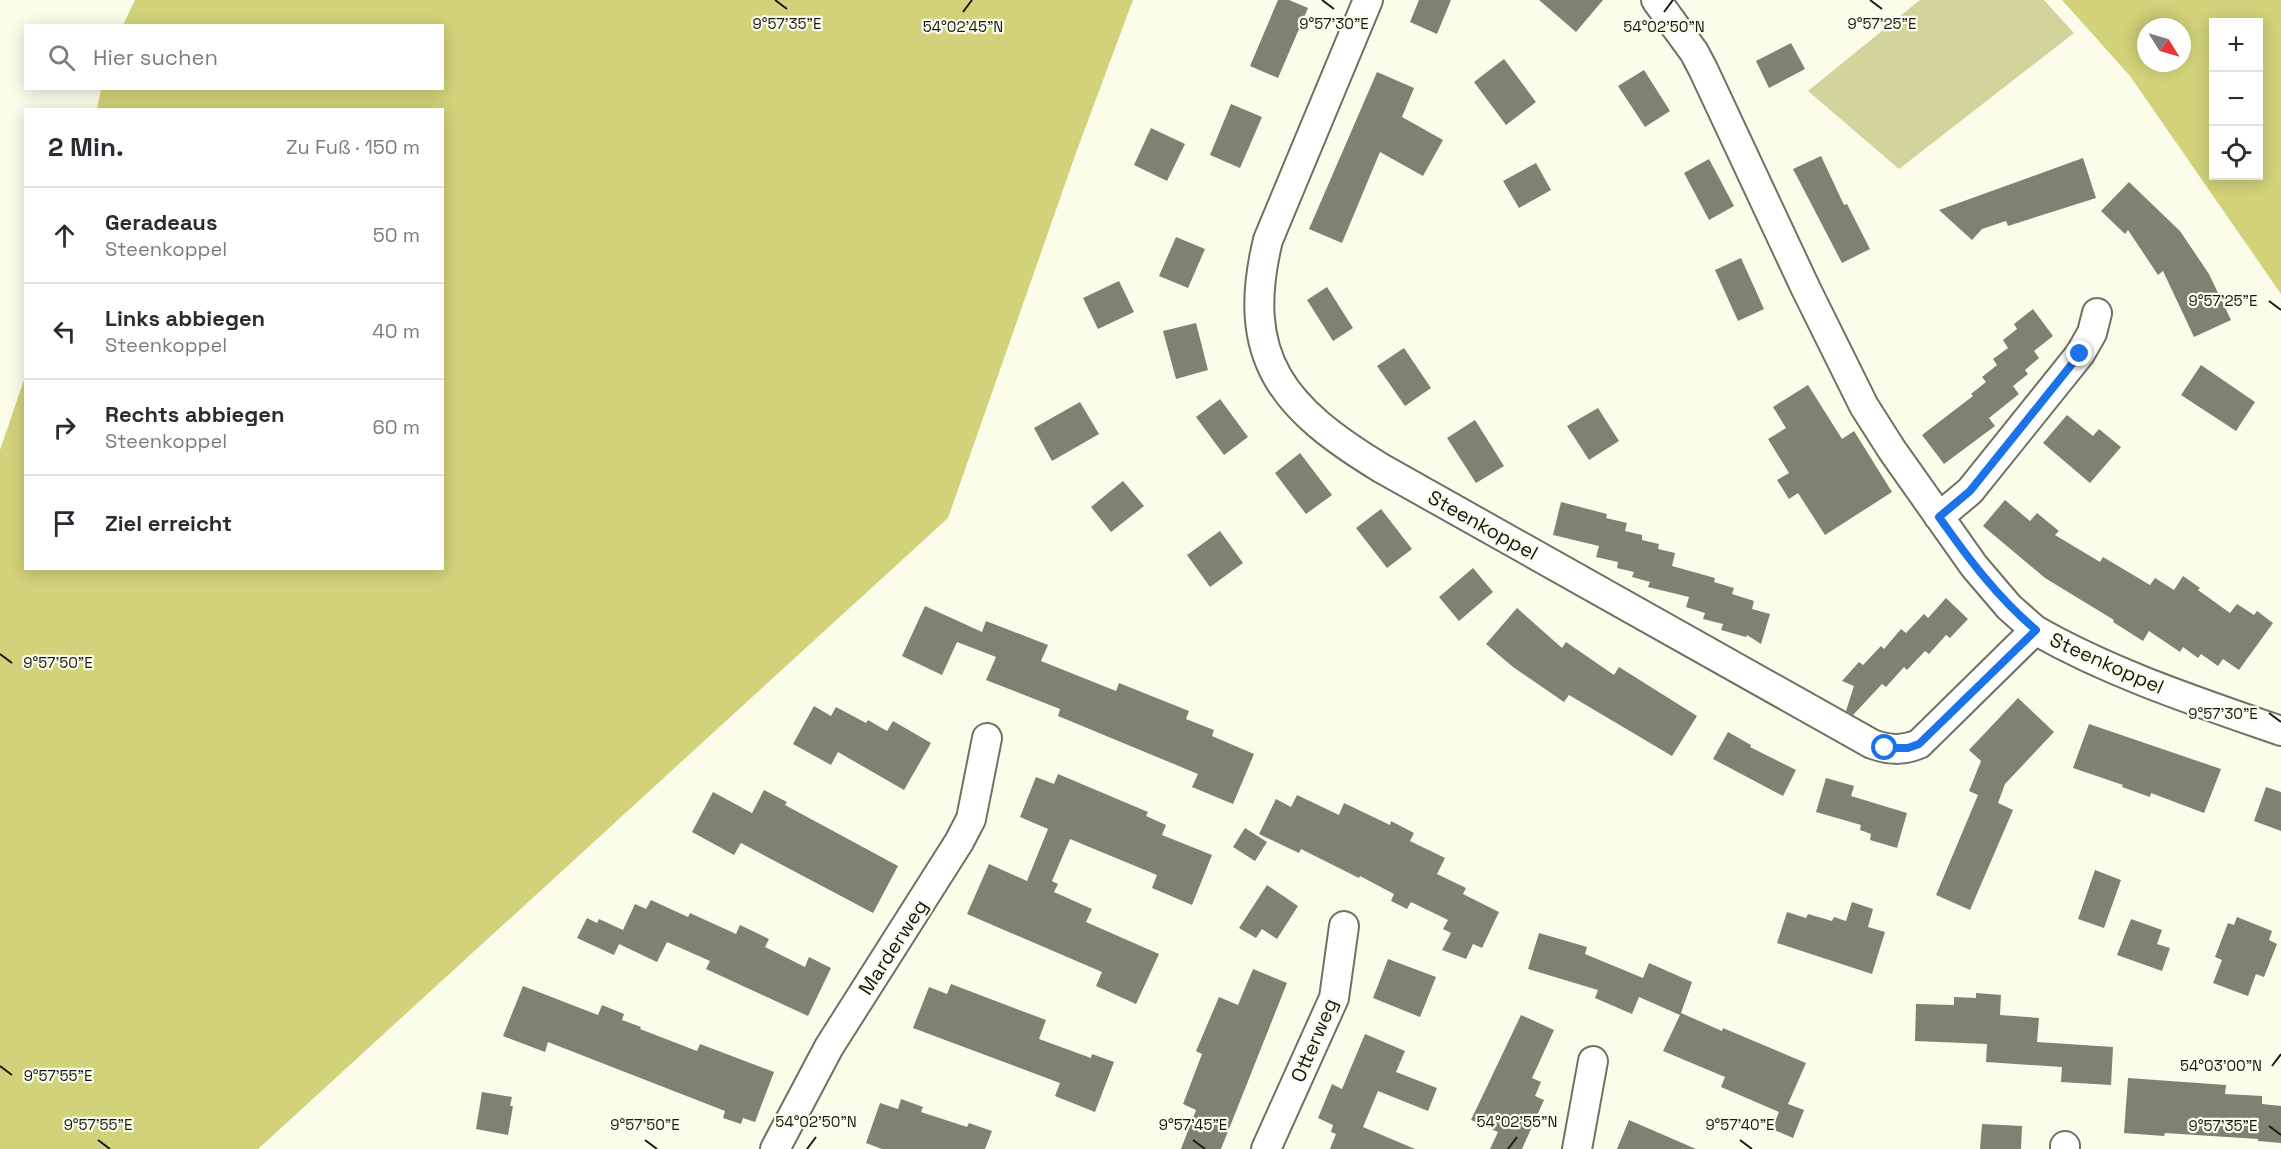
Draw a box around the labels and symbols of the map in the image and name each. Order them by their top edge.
text: 9°57'35"E [753,14,821,33]
text: 9°57'30"E [1299,14,1369,33]
text: 9°57'25"E [1848,14,1916,33]
text: 54°02'45"N [923,17,1003,36]
text: 54°02'50"N [1623,17,1705,36]
north arrow [2137,18,2191,72]
text: 9°57'25"E [2189,291,2257,310]
route end [2066,340,2092,366]
street label: Steenkoppel [1423,484,1543,566]
street label: Steenkoppel [2046,626,2168,700]
text: 9°57'50"E [23,653,93,672]
text: 9°57'30"E [2188,704,2258,723]
route start [1871,734,1897,760]
street label: Marderweg [852,894,934,1000]
street label: Otterweg [1285,994,1343,1086]
text: 54°03'00"N [2180,1056,2262,1075]
text: 9°57'55"E [24,1066,92,1085]
text: 54°02'50"N [775,1112,857,1131]
text: 54°02'55"N [1477,1112,1557,1131]
text: 9°57'55"E [64,1115,132,1134]
text: 9°57'50"E [610,1115,680,1134]
text: 9°57'45"E [1159,1115,1227,1134]
text: 9°57'40"E [1705,1115,1775,1134]
text: 9°57'35"E [2189,1116,2257,1135]

